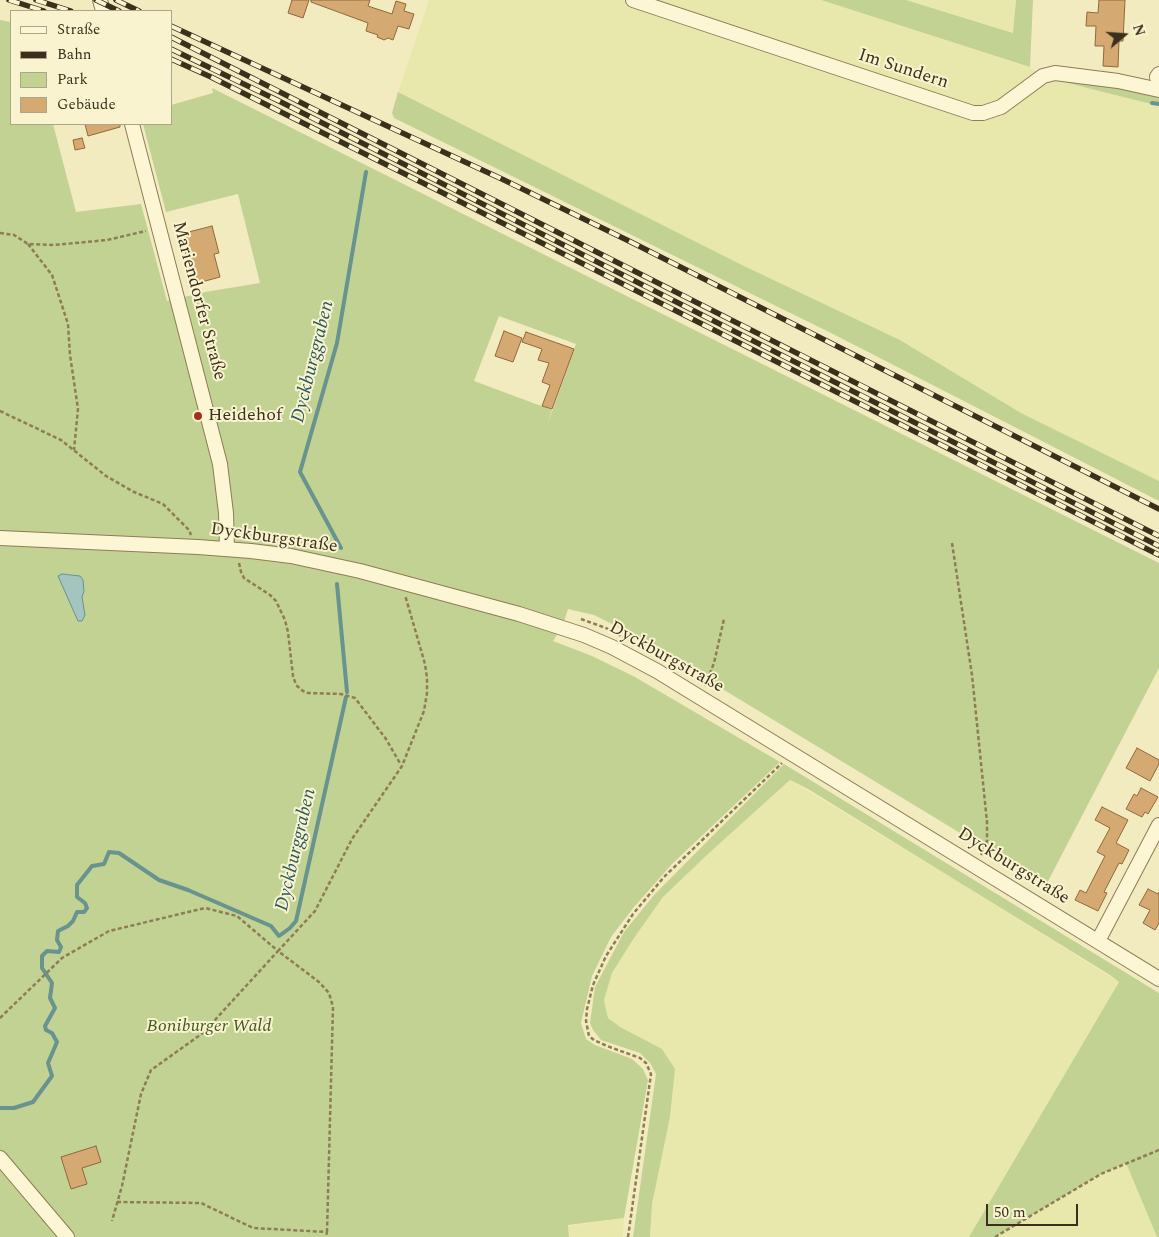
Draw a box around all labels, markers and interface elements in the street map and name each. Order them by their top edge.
legend [10,10,172,125]
north arrow [1099,10,1149,60]
text: Straße [57,18,100,41]
text: N [1127,22,1150,39]
text: Bahn [57,43,92,66]
street label: Im Sundern [855,45,951,95]
text: Park [57,68,88,91]
text: Gebäude [57,93,116,116]
street label: Mariendorfer Straße [166,219,230,383]
water label: Dyckburggraben [288,299,340,425]
place label: Heidehof [208,405,282,427]
marker: Heidehof [192,410,204,422]
street label: Dyckburgstraße [209,519,339,559]
street label: Dyckburgstraße [605,618,727,698]
water label: Dyckburggraben [272,786,322,914]
street label: Dyckburgstraße [953,824,1073,910]
park label: Boniburger Wald [147,1016,271,1038]
scale bar [989,1194,1082,1226]
text: 50 m [994,1201,1026,1224]

